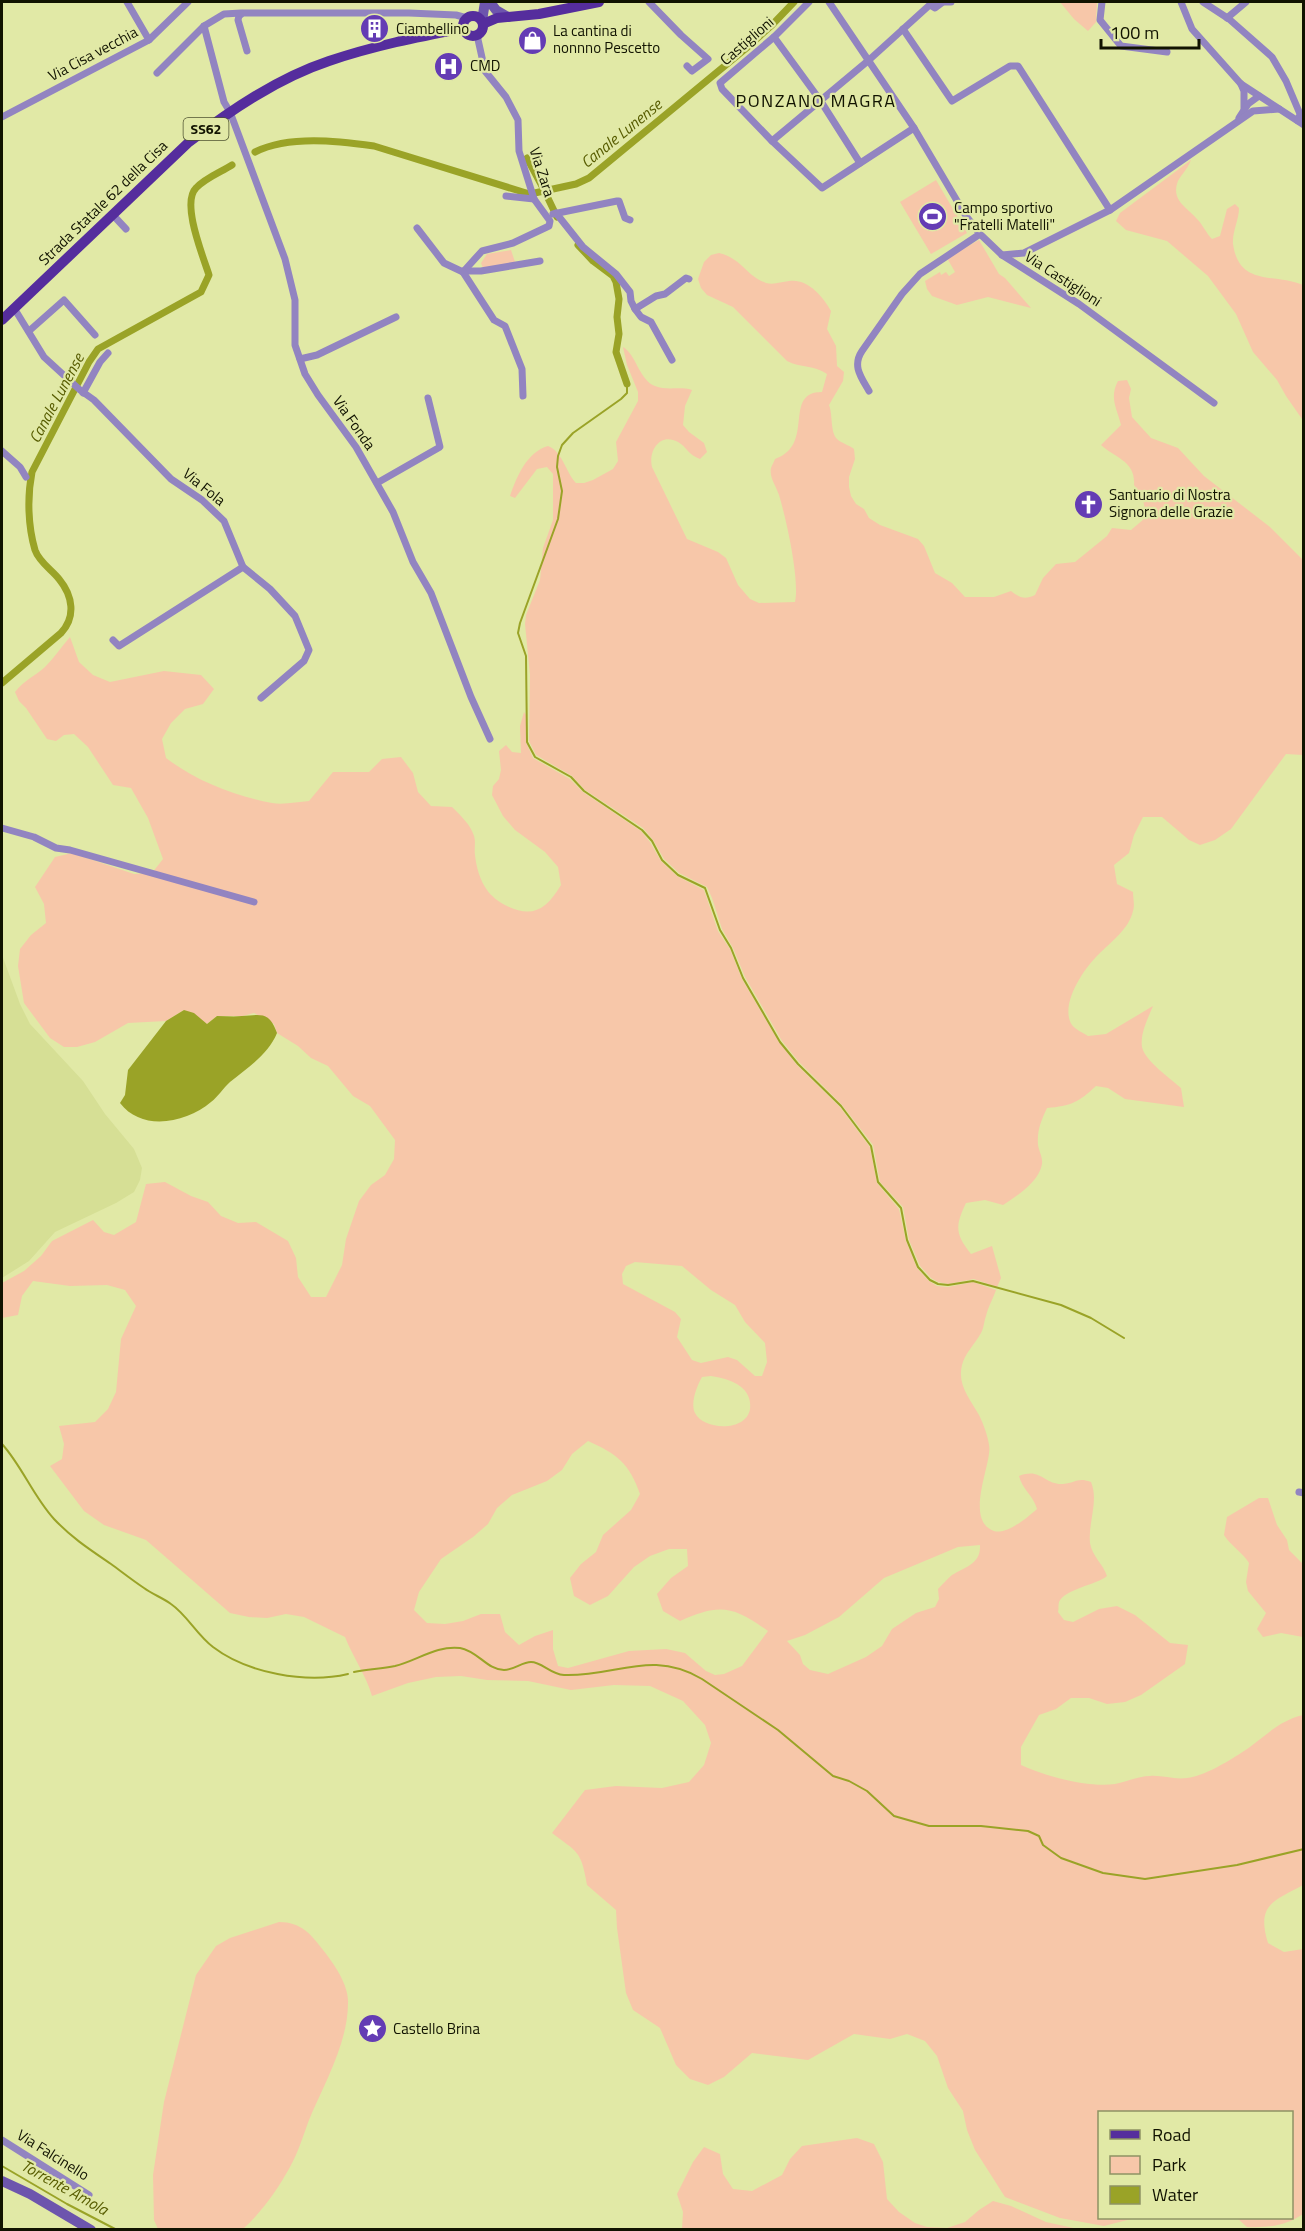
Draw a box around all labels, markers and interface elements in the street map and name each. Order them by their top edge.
street label: Castiglioni [715,11,779,71]
scale bar [1101,12,1198,50]
building icon: Ciambellino [359,13,391,45]
place label: Ciambellino [396,17,469,40]
place label: La cantina di nonnno Pescetto [553,19,660,59]
text: 100 m [1110,19,1159,46]
street label: Via Cisa vecchia [44,20,142,87]
shop icon: La cantina di nonnno Pescetto [516,24,548,56]
hospital icon: CMD [433,50,465,82]
place label: CMD [470,54,500,77]
district label: PONZANO MAGRA [735,87,897,114]
water label: Canale Lunense [575,92,668,173]
road number: SS62 [184,118,228,140]
street label: Strada Statale 62 della Cisa [33,134,173,271]
street label: Via Zara [524,144,561,200]
place label: Campo sportivo "Fratelli Matelli" [954,196,1055,236]
sports icon: Campo sportivo "Fratelli Matelli" [917,201,949,233]
street label: Via Castiglioni [1020,245,1106,312]
water label: Canale Lunense [22,347,90,447]
street label: Via Fonda [327,391,382,455]
street label: Via Fola [178,462,231,511]
place label: Santuario di Nostra Signora delle Grazie [1109,483,1233,523]
church icon: Santuario di Nostra Signora delle Grazie [1072,488,1104,520]
place icon: Castello Brina [356,2013,388,2045]
place label: Castello Brina [393,2017,480,2040]
legend [1098,2111,1293,2219]
text: Road [1152,2121,1191,2148]
street label: Via Falcinello [13,2123,94,2186]
text: Park [1152,2151,1187,2178]
water label: Torrente Amola [17,2153,114,2221]
text: Water [1152,2181,1198,2208]

